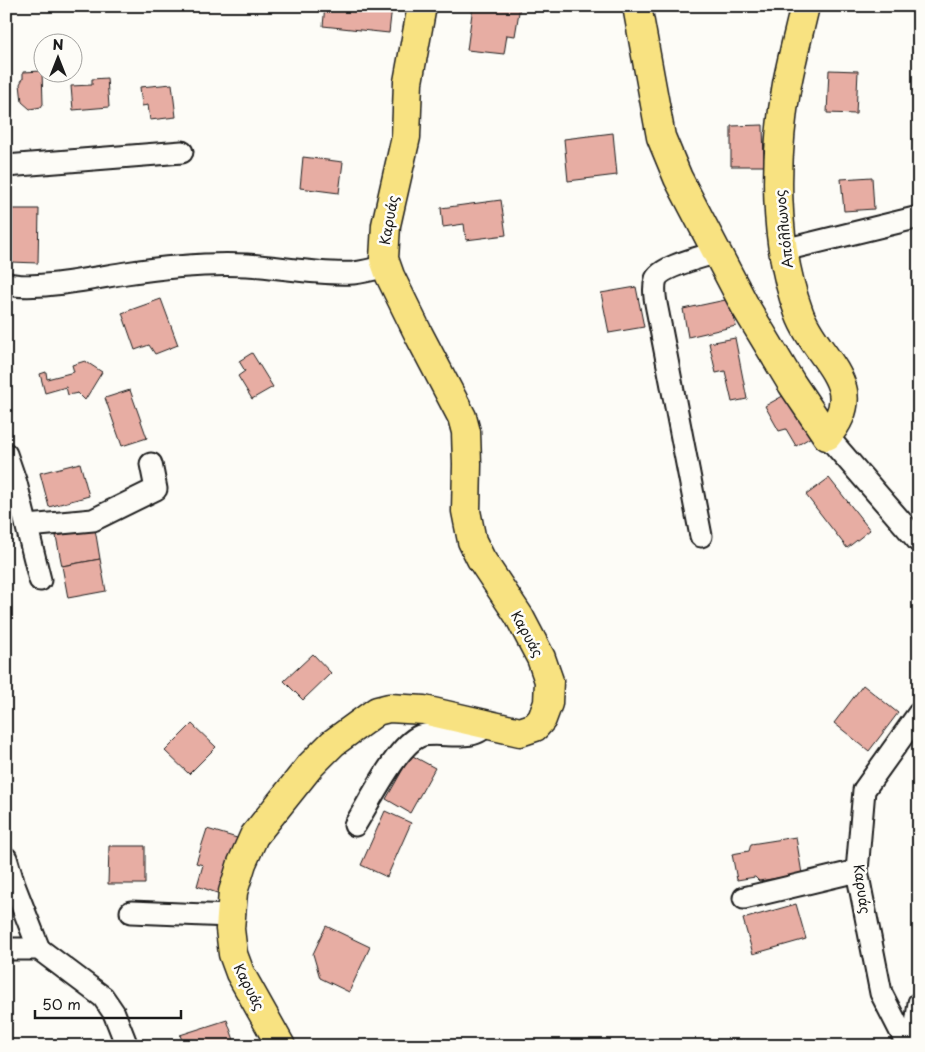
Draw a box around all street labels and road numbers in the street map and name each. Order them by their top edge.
street label: Απόλλωνος [769,189,798,269]
street label: Καρυάς [374,194,403,246]
street label: Καρυάς [506,607,549,661]
street label: Καρυάς [849,863,876,915]
street label: Καρυάς [229,960,270,1014]

